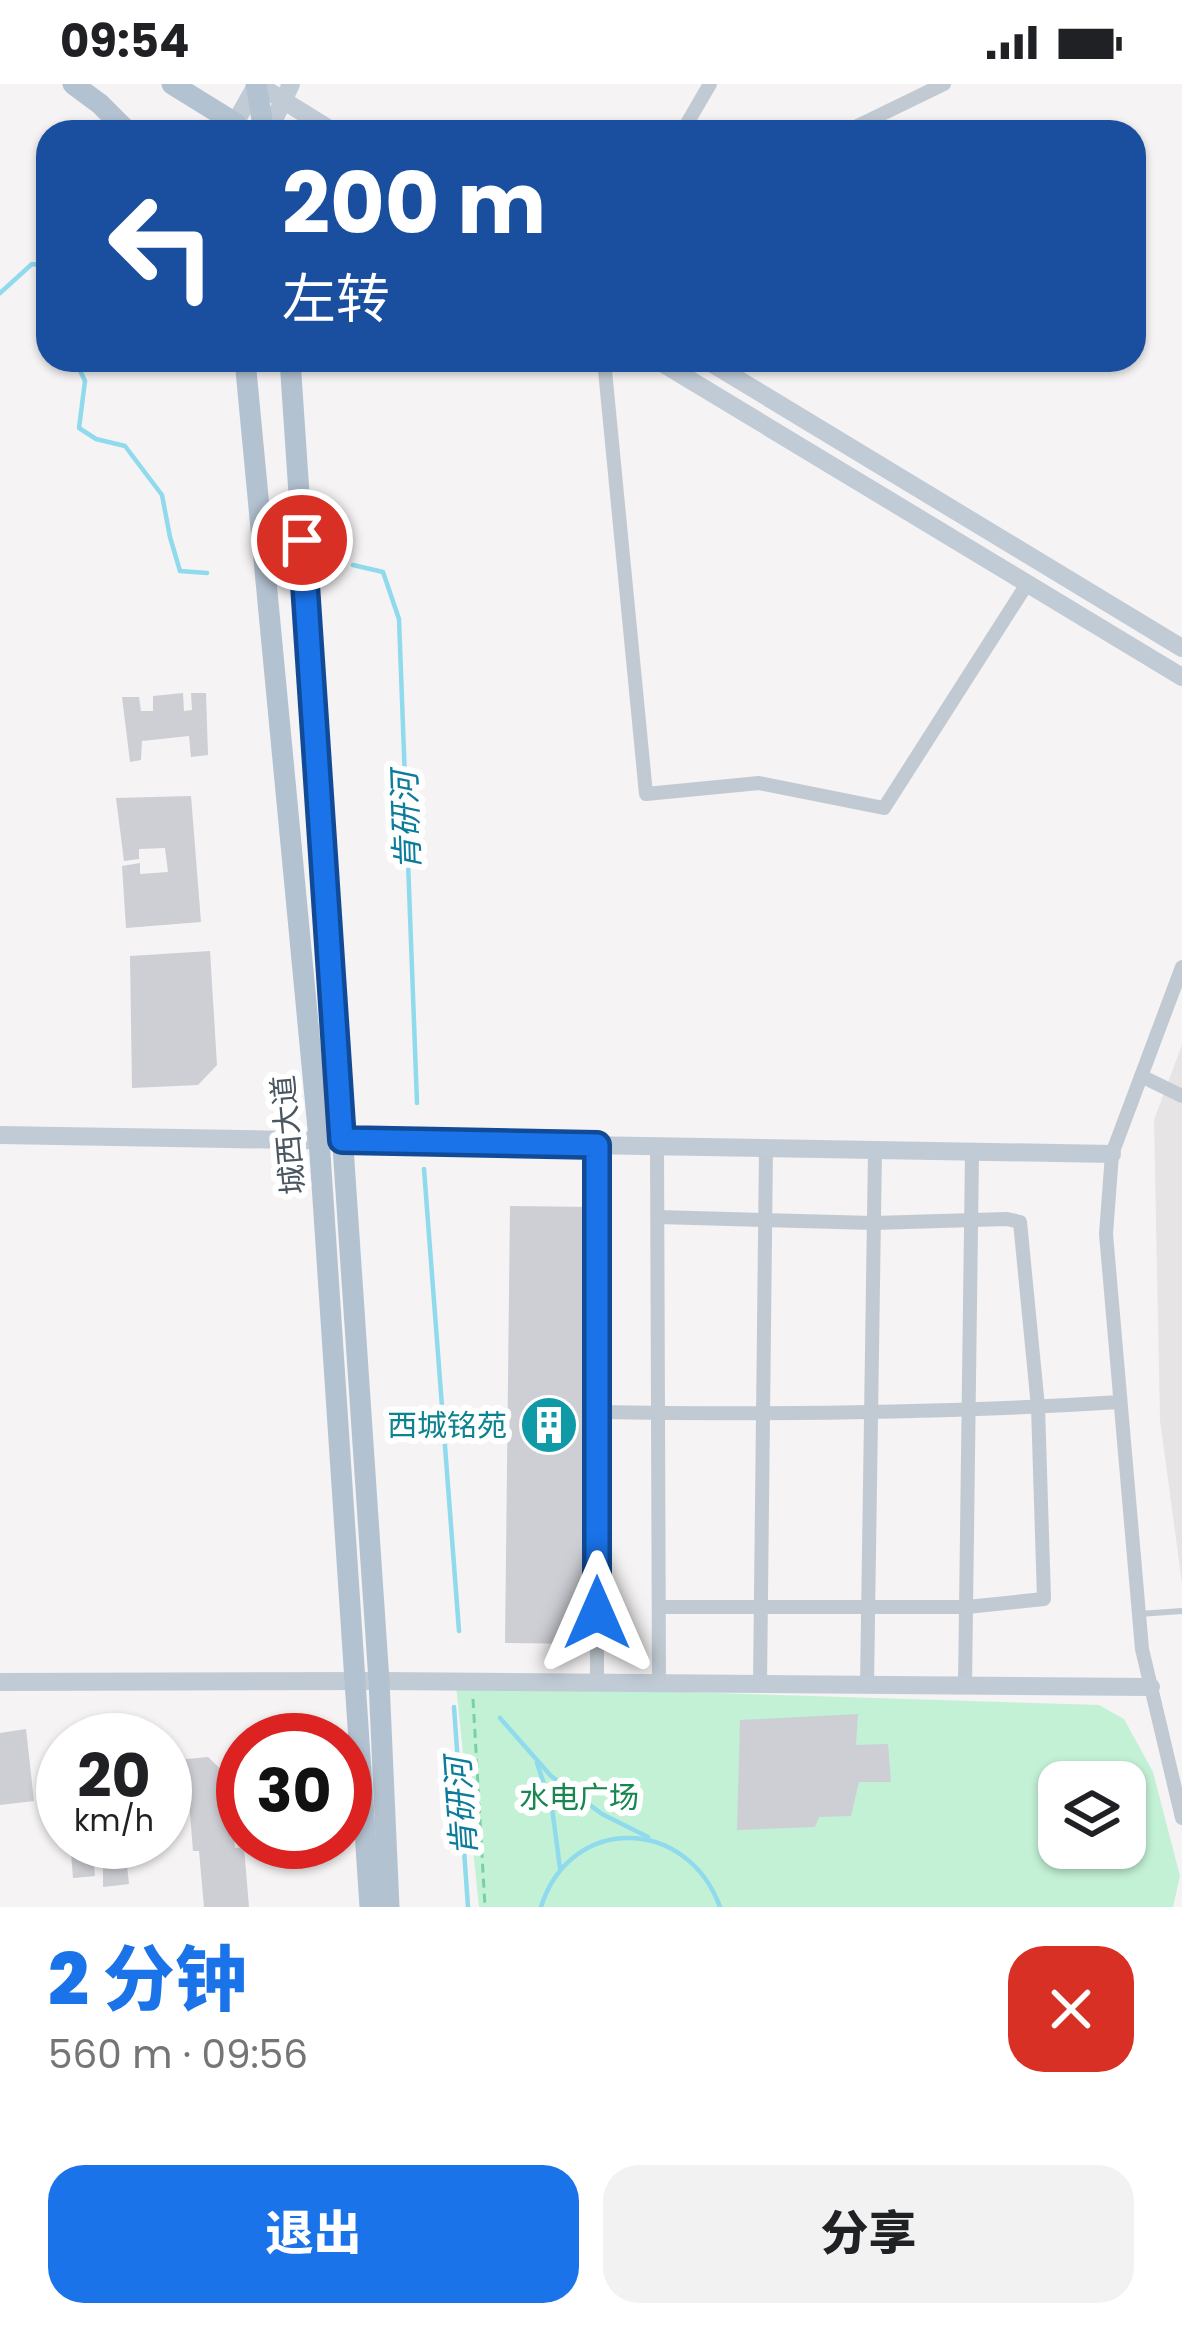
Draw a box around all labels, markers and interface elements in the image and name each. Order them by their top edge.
text: 09:54 [60,10,190,73]
text: 200 m [282,145,546,262]
icon: left [84,168,240,324]
text: 左转 [282,261,390,337]
pin [251,489,353,591]
icon: arrive [269,507,335,573]
water label: 肯研河 [381,765,431,871]
street label: 城西大道 [261,1073,315,1197]
building icon: 西城铭苑 [518,1394,580,1456]
place label: 西城铭苑 [387,1404,507,1447]
position arrow [534,1550,660,1676]
speed limit sign: 30 [216,1713,372,1869]
text: 20 [77,1734,151,1818]
water label: 肯研河 [434,1750,488,1858]
map controls [1038,1761,1146,1869]
button: layers [1038,1761,1146,1869]
park label: 水电广场 [519,1776,639,1819]
text: km/h [74,1799,154,1842]
text: 2 分钟 [48,1929,247,2030]
button: close [1008,1946,1134,2072]
text: 560 m · 09:56 [48,2027,308,2082]
button: 退出 [48,2165,579,2303]
button: 分享 [603,2165,1134,2303]

